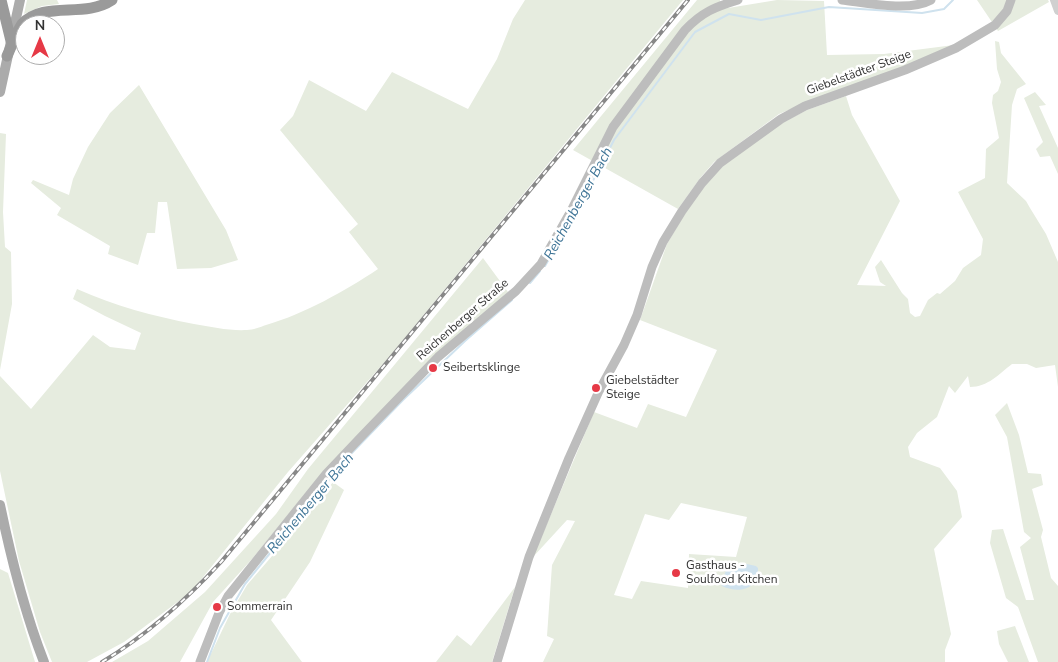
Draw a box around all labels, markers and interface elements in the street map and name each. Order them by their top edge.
north arrow [15,15,65,65]
text: N [35,16,45,35]
street label: Giebelstädter Steige [805,47,913,99]
water label: Reichenberger Bach [541,145,617,263]
street label: Reichenberger Straße [414,276,512,364]
place label: Seibertsklinge [443,361,520,375]
marker: Seibertsklinge [427,362,439,374]
place label: Giebelstädter Steige [606,374,679,402]
marker: Giebelstädter Steige [590,382,602,394]
water label: Reichenberger Bach [264,450,358,558]
place label: Gasthaus - Soulfood Kitchen [686,559,777,587]
marker: Gasthaus - Soulfood Kitchen [670,567,682,579]
place label: Sommerrain [227,600,292,614]
marker: Sommerrain [211,601,223,613]

